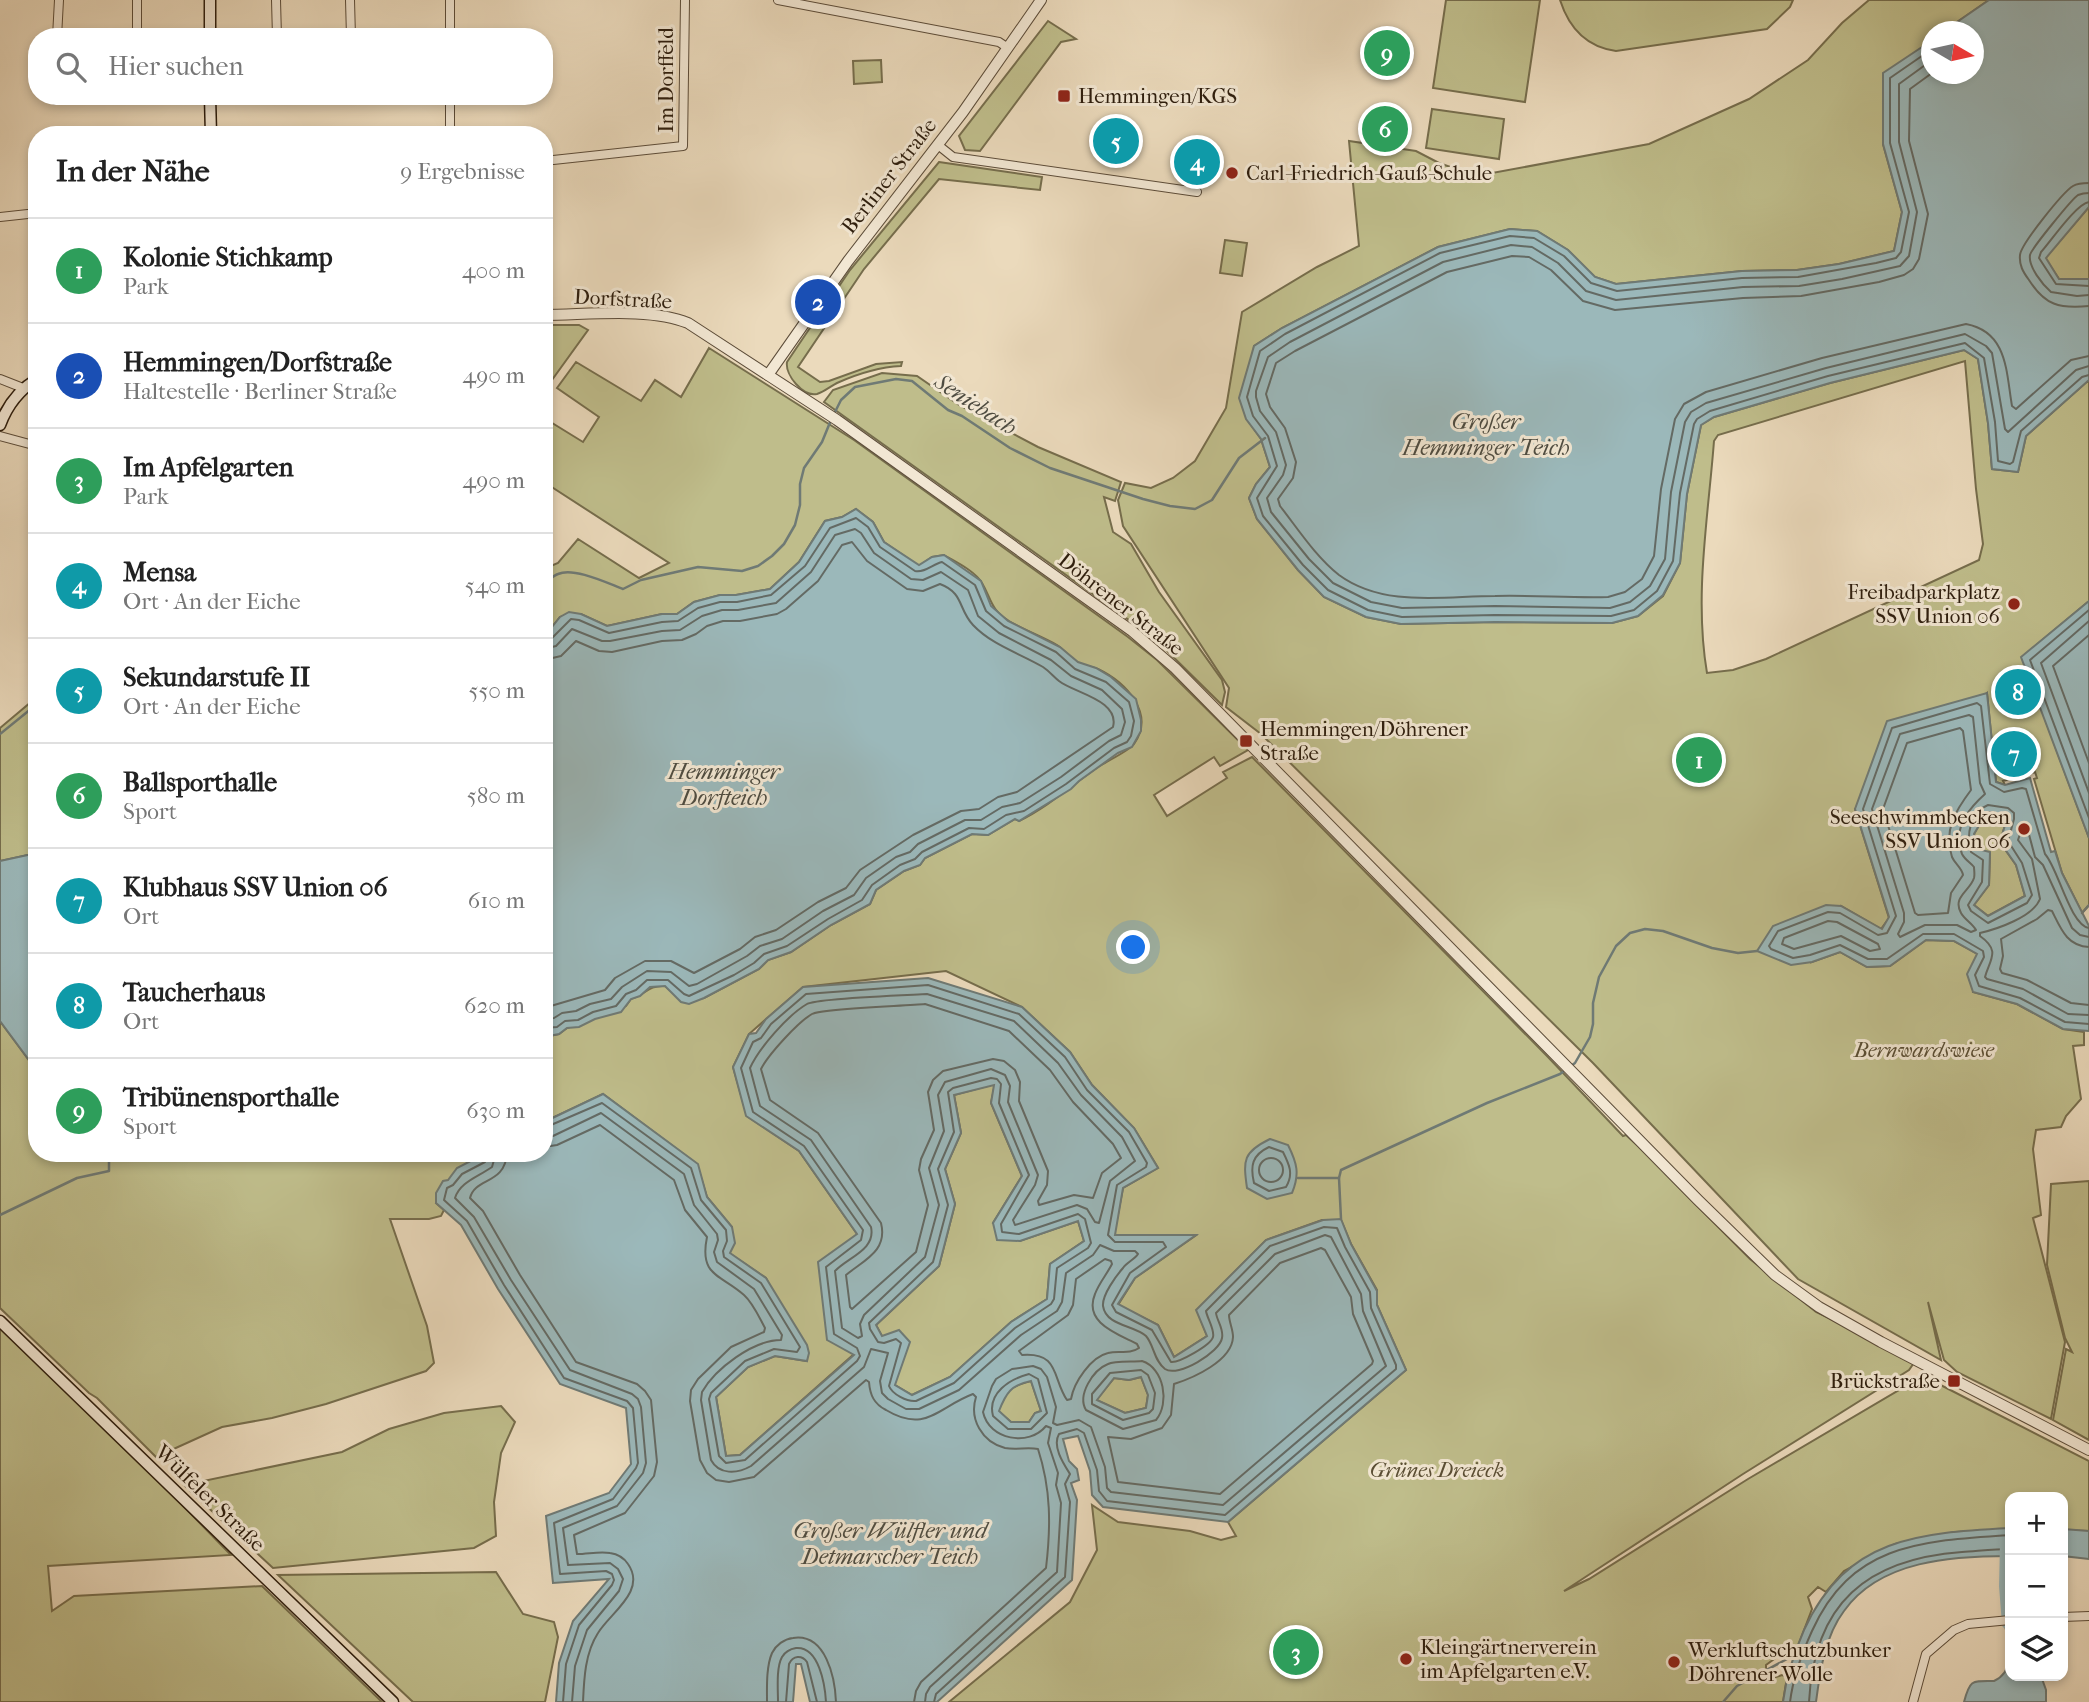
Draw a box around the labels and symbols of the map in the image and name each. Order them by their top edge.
north arrow [1921,21,1984,84]
street label: Im Dorffeld [654,27,678,133]
pin: 9 [1364,27,1410,79]
place label: Hemmingen/KGS [1078,84,1237,108]
marker: Hemmingen/KGS [1056,88,1072,104]
pin: 6 [1362,103,1408,155]
street label: Berliner Straße [837,114,941,238]
pin: 5 [1093,115,1139,167]
pin: 4 [1174,136,1220,188]
place label: Carl-Friedrich-Gauß-Schule [1246,161,1492,185]
marker: Carl-Friedrich-Gauß-Schule [1224,165,1240,181]
pin: 2 [795,276,841,328]
street label: Dorfstraße [573,284,673,314]
water label: Seniebach [929,367,1022,441]
water label: Großer Hemminger Teich [1401,408,1570,461]
street label: Döhrener Straße [1054,548,1188,660]
place label: Freibadparkplatz SSV Union 06 [1847,580,2001,628]
marker: Freibadparkplatz SSV Union 06 [2006,596,2022,612]
pin: 8 [1995,666,2041,718]
place label: Hemmingen/Döhrener Straße [1260,717,1468,765]
pin: 7 [1991,728,2037,780]
marker: Hemmingen/Döhrener Straße [1238,733,1254,749]
pin: 1 [1676,734,1722,786]
water label: Hemminger Dorfteich [667,758,781,811]
place label: Seeschwimmbecken SSV Union 06 [1830,805,2011,853]
marker: Seeschwimmbecken SSV Union 06 [2016,821,2032,837]
your location [1116,930,1150,964]
park label: Bernwardswiese [1853,1038,1995,1062]
place label: Brückstraße [1830,1369,1940,1393]
marker: Brückstraße [1946,1373,1962,1389]
street label: Wülfeler Straße [149,1439,270,1556]
park label: Grünes Dreieck [1370,1458,1504,1482]
water label: Großer Wülfler und Detmarscher Teich [793,1517,990,1570]
pin: 3 [1273,1626,1319,1678]
place label: Kleingärtnerverein im Apfelgarten e.V. [1420,1635,1597,1683]
place label: Werkluftschutzbunker Döhrener Wolle [1687,1638,1891,1686]
marker: Kleingärtnerverein im Apfelgarten e.V. [1398,1651,1414,1667]
marker: Werkluftschutzbunker Döhrener Wolle [1666,1654,1682,1670]

